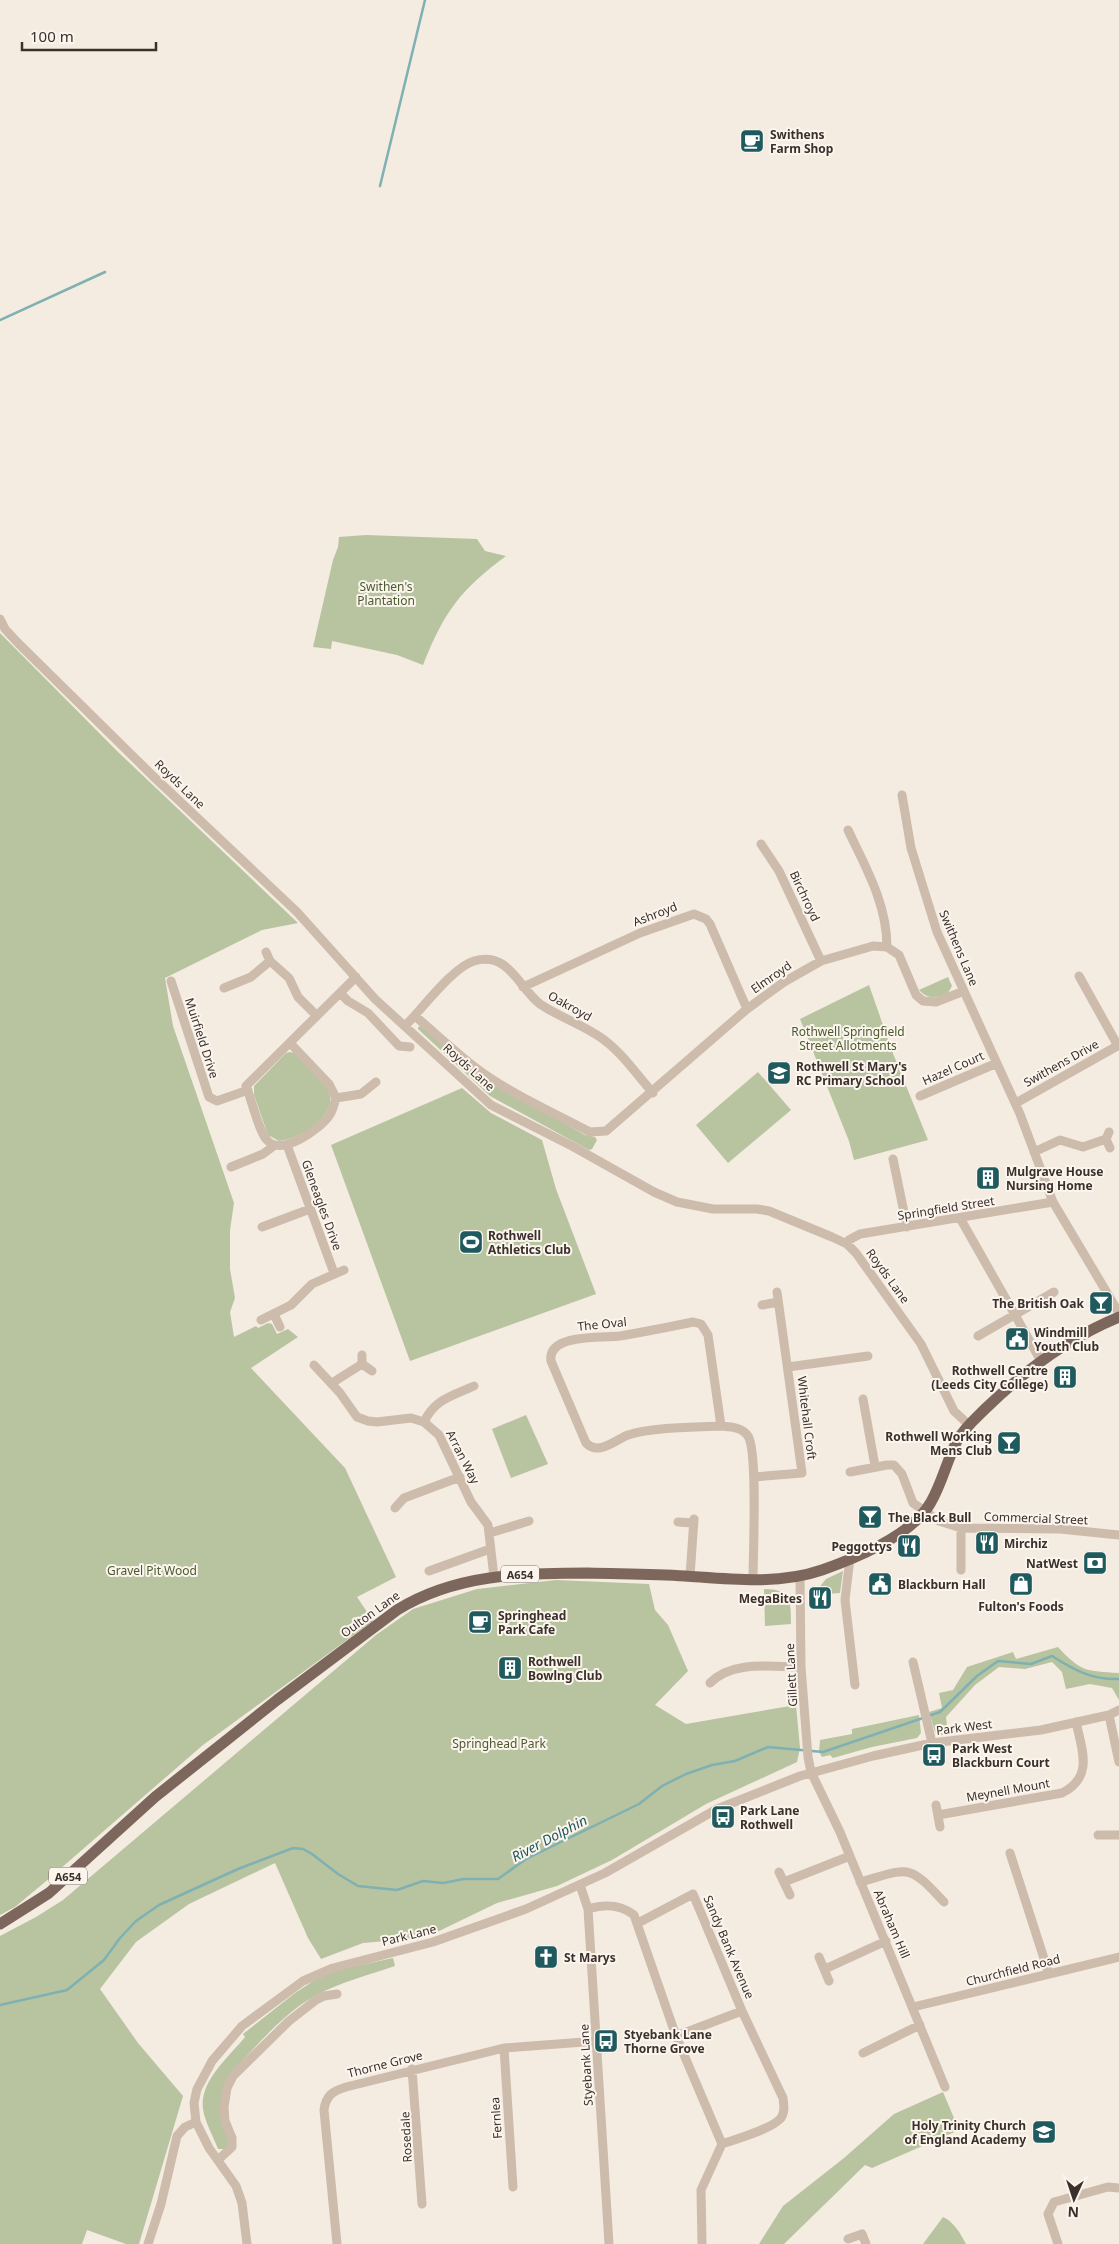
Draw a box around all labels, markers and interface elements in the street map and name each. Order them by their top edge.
scale bar [22,20,156,52]
text: 100 m [30,26,74,46]
place label: Swithens Farm Shop [770,126,834,157]
cafe icon: Swithens Farm Shop [739,128,765,154]
park label: Swithen's Plantation [357,578,415,609]
street label: Royds Lane [151,756,209,813]
street label: Birchroyd [786,868,824,924]
street label: Ashroyd [630,898,680,930]
street label: Swithens Lane [935,907,983,989]
street label: Elmroyd [747,957,795,997]
street label: Oakroyd [545,987,595,1025]
street label: Muirfield Drive [181,996,223,1081]
park label: Rothwell Springfield Street Allotments [791,1023,905,1054]
street label: Swithens Drive [1020,1035,1102,1091]
street label: Royds Lane [440,1039,499,1095]
street label: Hazel Court [919,1047,987,1089]
place label: Rothwell St Mary's RC Primary School [796,1058,907,1089]
school or university icon: Rothwell St Mary's RC Primary School [766,1060,792,1086]
street label: Gleneagles Drive [298,1157,346,1253]
place label: Mulgrave House Nursing Home [1006,1163,1103,1194]
building icon: Mulgrave House Nursing Home [975,1165,1001,1191]
street label: Springfield Street [896,1192,996,1224]
place label: Rothwell Athletics Club [488,1227,571,1258]
sports icon: Rothwell Athletics Club [458,1229,484,1255]
street label: Royds Lane [862,1245,914,1307]
bar icon: The British Oak [1088,1290,1114,1316]
place label: The British Oak [992,1295,1085,1312]
street label: The Oval [577,1313,627,1335]
place label: Windmill Youth Club [1034,1324,1099,1355]
public building icon: Windmill Youth Club [1004,1326,1030,1352]
place label: Rothwell Centre (Leeds City College) [931,1362,1048,1393]
building icon: Rothwell Centre (Leeds City College) [1052,1364,1078,1390]
street label: Whitehall Croft [793,1375,821,1462]
street label: Arran Way [442,1427,484,1488]
place label: Rothwell Working Mens Club [885,1428,992,1459]
bar icon: Rothwell Working Mens Club [996,1430,1022,1456]
bar icon: The Black Bull [857,1504,883,1530]
street label: Commercial Street [984,1508,1089,1528]
place label: The Black Bull [888,1509,971,1526]
restaurant icon: Mirchiz [974,1530,1000,1556]
restaurant icon: Peggottys [896,1533,922,1559]
place label: Mirchiz [1004,1535,1048,1552]
place label: Peggottys [831,1538,892,1555]
bank icon: NatWest [1082,1550,1108,1576]
place label: NatWest [1026,1555,1078,1572]
park label: Gravel Pit Wood [107,1562,197,1579]
road number: A654 [501,1566,539,1582]
public building icon: Blackburn Hall [867,1571,893,1597]
shop icon: Fulton's Foods [1008,1571,1034,1597]
place label: Blackburn Hall [898,1576,986,1593]
restaurant icon: MegaBites [807,1585,833,1611]
street label: Oulton Lane [337,1587,403,1641]
place label: MegaBites [739,1590,802,1607]
place label: Fulton's Foods [978,1598,1064,1615]
place label: Springhead Park Cafe [498,1607,566,1638]
cafe icon: Springhead Park Cafe [467,1609,493,1635]
street label: Gillett Lane [781,1642,801,1707]
place label: Rothwell Bowlng Club [528,1653,603,1684]
building icon: Rothwell Bowlng Club [497,1655,523,1681]
street label: Park West [935,1715,994,1739]
park label: Springhead Park [452,1735,546,1752]
place label: Park West Blackburn Court [952,1740,1050,1771]
bus stop icon: Park West Blackburn Court [921,1742,947,1768]
street label: Meynell Mount [965,1774,1052,1806]
place label: Park Lane Rothwell [740,1802,799,1833]
bus stop icon: Park Lane Rothwell [710,1804,736,1830]
water label: River Dolphin [508,1810,590,1866]
road number: A654 [49,1868,87,1884]
street label: Abraham Hill [870,1887,914,1961]
street label: Sandy Bank Avenue [699,1893,759,2002]
street label: Park Lane [380,1920,438,1950]
church icon: St Marys [533,1944,559,1970]
place label: St Marys [564,1949,616,1966]
street label: Churchfield Road [964,1950,1062,1990]
street label: Styebank Lane [575,2023,597,2106]
place label: Styebank Lane Thorne Grove [624,2026,712,2057]
bus stop icon: Styebank Lane Thorne Grove [593,2028,619,2054]
street label: Thorne Grove [346,2046,425,2082]
street label: Fernlea [486,2096,506,2140]
street label: Rosedale [396,2111,416,2163]
place label: Holy Trinity Church of England Academy [904,2117,1026,2148]
school or university icon: Holy Trinity Church of England Academy [1031,2119,1057,2145]
north arrow [1049,2174,1099,2224]
text: N [1067,2203,1079,2222]

